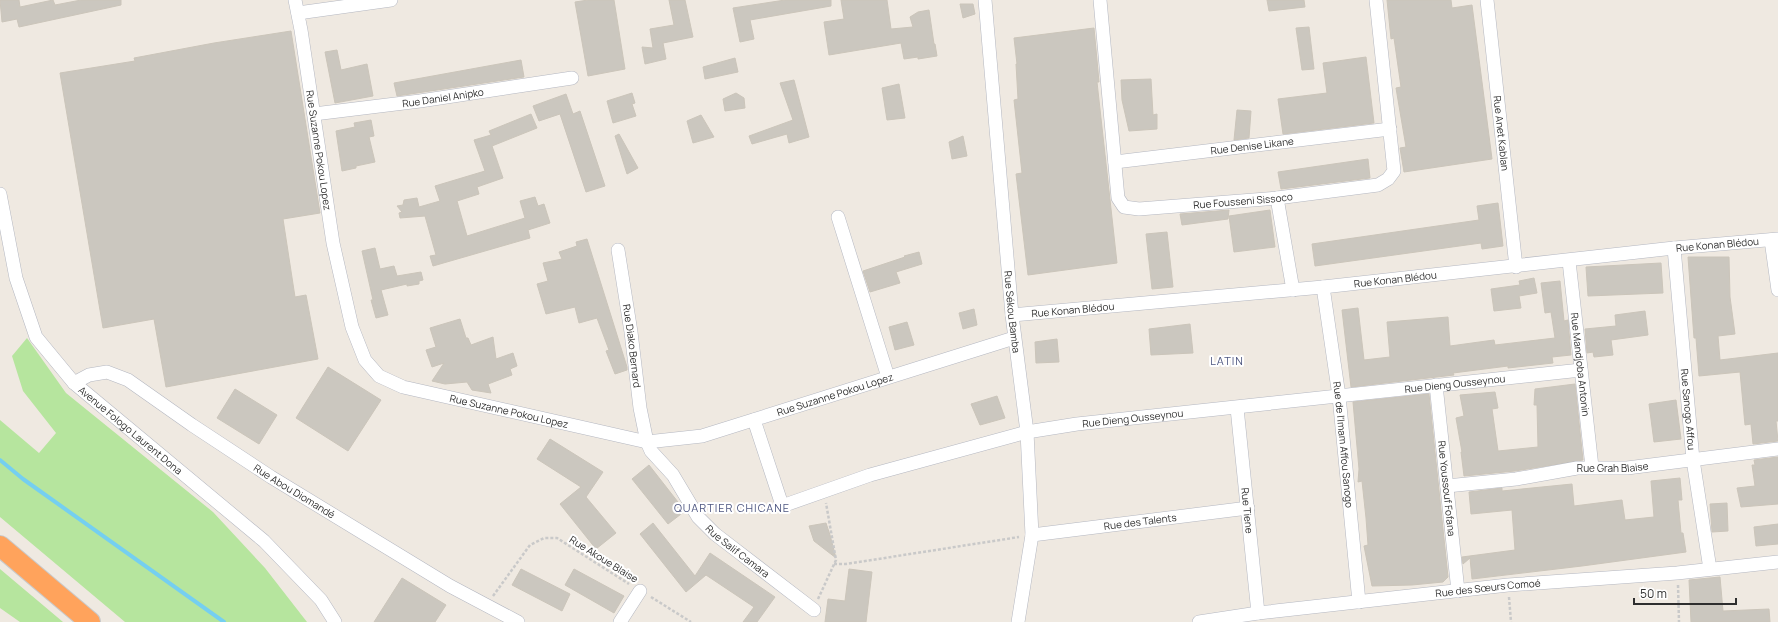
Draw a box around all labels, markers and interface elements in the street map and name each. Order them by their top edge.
street label: Rue Daniel Anipko [401,84,485,110]
street label: Rue Suzanne Pokou Lopez [303,89,335,211]
street label: Rue Anet Kablan [1490,95,1513,172]
street label: Rue Denise Likane [1210,134,1295,157]
street label: Rue Fousseni Sissoco [1193,189,1294,212]
street label: Rue Konan Blédou [1675,234,1760,255]
street label: Rue Konan Blédou [1353,267,1437,291]
street label: Rue Sékou Bamba [1001,270,1024,354]
street label: Rue Konan Blédou [1031,299,1115,320]
street label: Rue Diako Bernard [620,303,645,389]
street label: Rue Mandjoba Antonin [1568,312,1593,417]
district label: LATIN [1210,353,1244,368]
street label: Rue Sanogo Affou [1678,368,1699,451]
street label: Rue Suzanne Pokou Lopez [775,369,895,419]
street label: Rue Dieng Ousseynou [1404,371,1506,396]
street label: Rue de l'Imam Affou Sanogo [1330,381,1357,508]
street label: Avenue Fologo Laurent Dona [76,383,185,477]
street label: Rue Suzanne Pokou Lopez [448,391,570,431]
street label: Rue Dieng Ousseynou [1082,406,1184,430]
street label: Rue Youssouf Fofana [1435,440,1459,537]
street label: Rue Grah Blaise [1577,458,1649,475]
street label: Rue Abou Diomandé [251,461,338,522]
street label: Rue Tiene [1238,487,1257,534]
district label: QUARTIER CHICANE [674,500,790,515]
street label: Rue des Talents [1103,510,1177,533]
street label: Rue Salif Camara [703,522,773,581]
street label: Rue Akoue Blaise [567,532,641,586]
street label: Rue des Sœurs Comoé [1435,576,1541,600]
scale bar [1634,580,1736,606]
text: 50 m [1640,585,1667,602]

